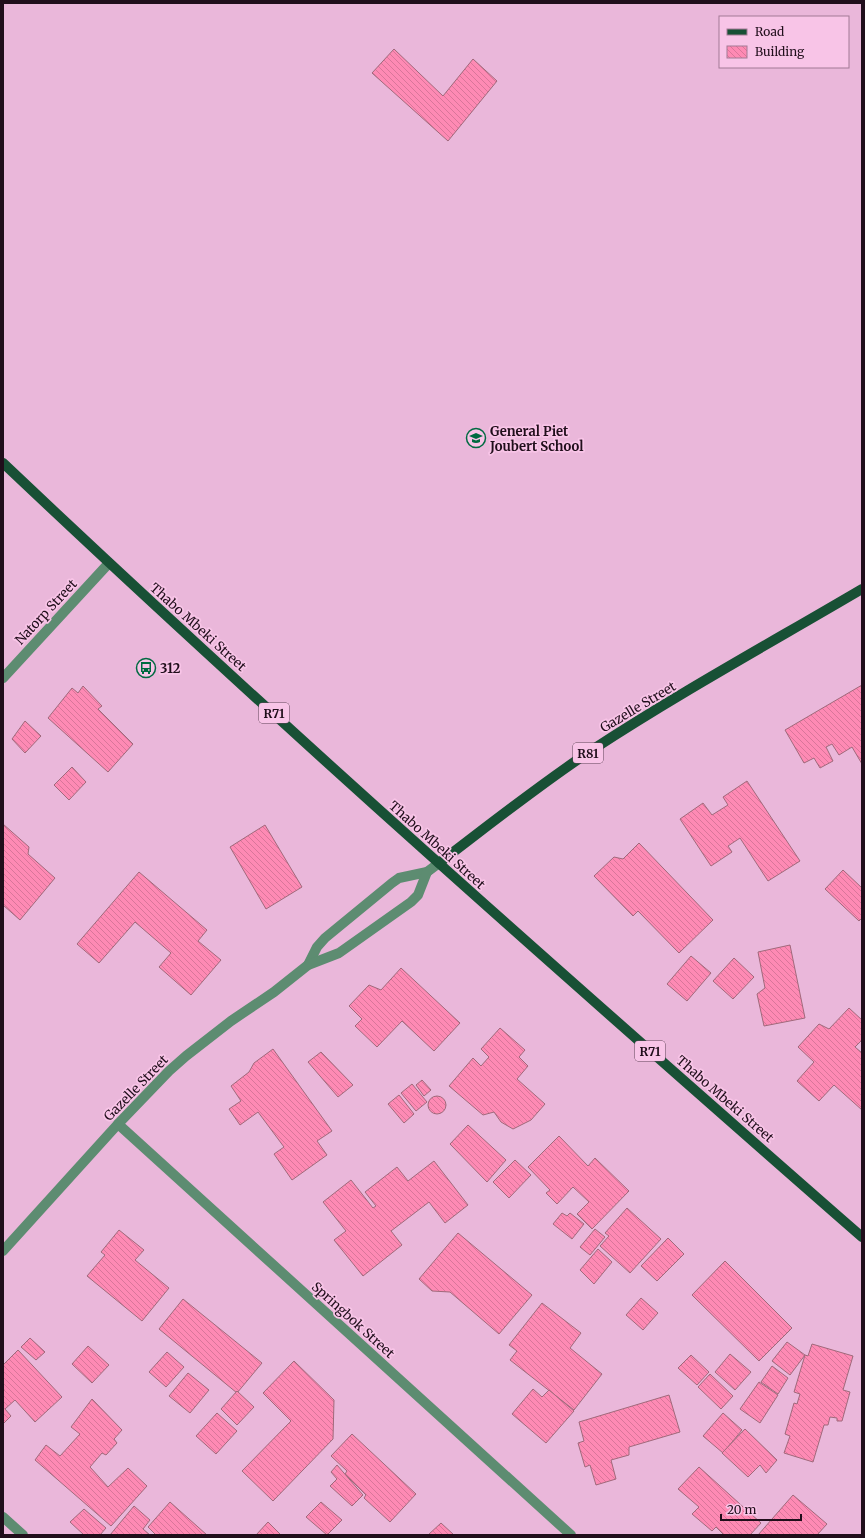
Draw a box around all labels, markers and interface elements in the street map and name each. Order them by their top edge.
legend [719,16,849,68]
text: Road [755,24,784,39]
text: Building [755,44,805,59]
place label: General Piet Joubert School [489,423,584,455]
school or university icon: General Piet Joubert School [465,427,487,449]
street label: Natorp Street [11,576,81,648]
street label: Thabo Mbeki Street [146,579,250,675]
bus stop icon: 312 [135,657,157,679]
place label: 312 [160,660,181,677]
street label: Gazelle Street [597,678,679,736]
road number: R71 [259,703,289,723]
road number: R81 [573,743,603,763]
street label: Thabo Mbeki Street [385,797,489,893]
road number: R71 [635,1041,665,1061]
street label: Gazelle Street [100,1051,172,1125]
street label: Thabo Mbeki Street [673,1052,777,1146]
street label: Springbok Street [308,1278,398,1362]
scale bar [721,1496,801,1522]
text: 20 m [727,1502,756,1517]

